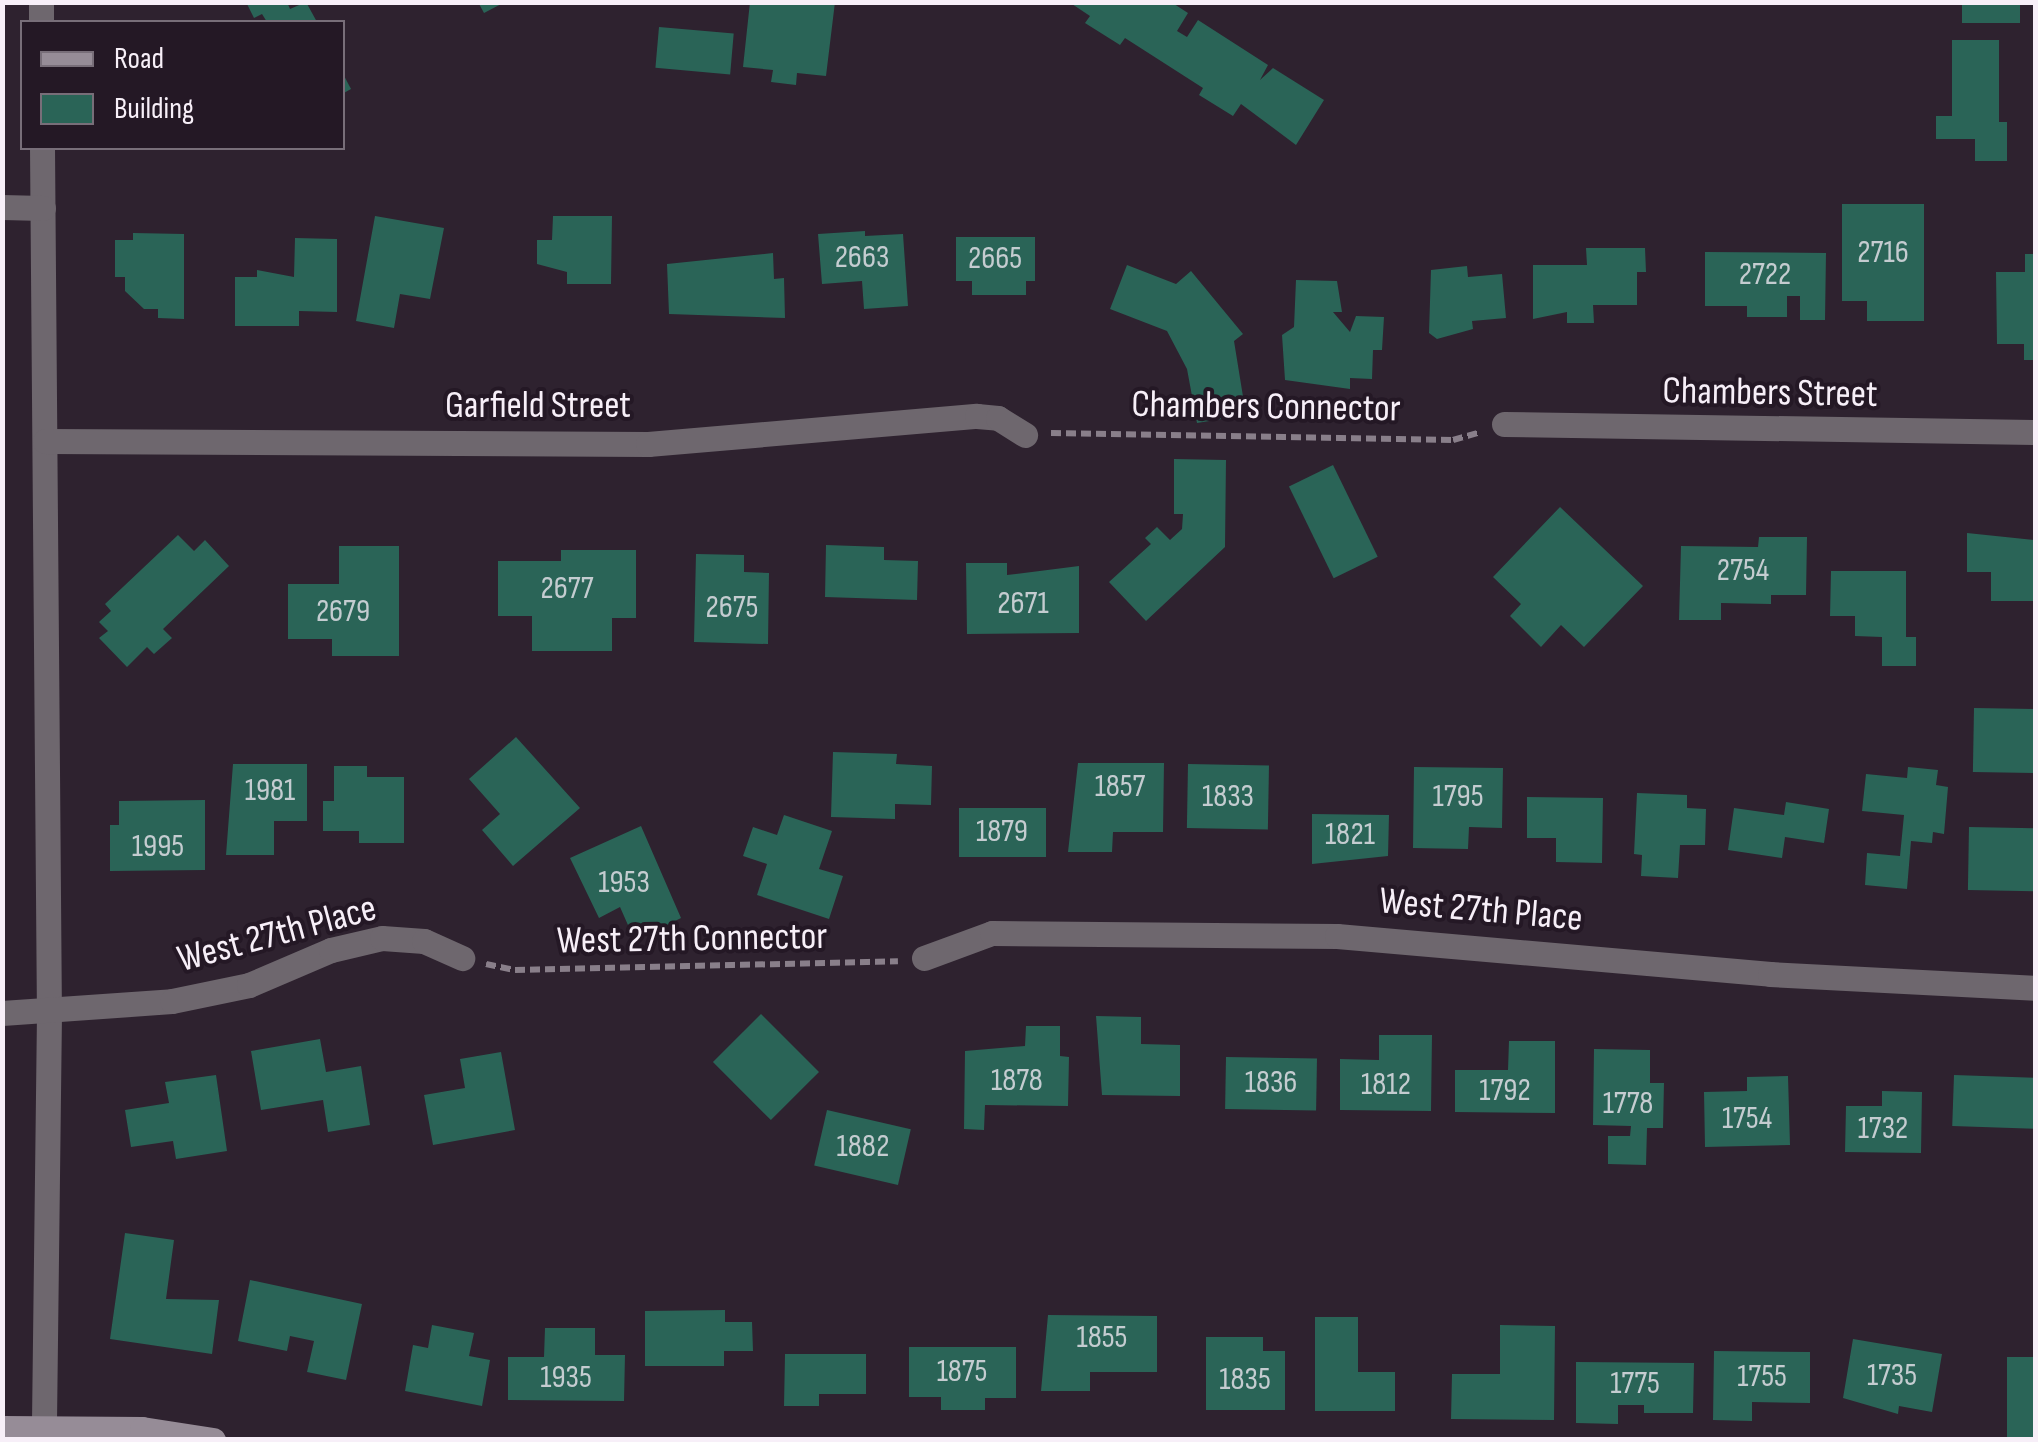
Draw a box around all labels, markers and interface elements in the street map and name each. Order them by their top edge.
legend [20,20,345,150]
text: Road [114,41,164,77]
text: Building [114,91,194,127]
house number: 2716 [1857,234,1909,272]
house number: 2663 [835,239,889,277]
house number: 2665 [968,240,1022,278]
house number: 2722 [1739,256,1791,294]
street label: Chambers Street [1662,368,1878,418]
street label: Chambers Connector [1131,382,1401,432]
street label: Garfield Street [445,383,631,429]
house number: 2754 [1717,552,1769,590]
house number: 2677 [541,570,593,608]
house number: 2671 [997,585,1049,623]
house number: 2675 [706,589,758,627]
house number: 2679 [316,593,370,631]
house number: 1857 [1095,768,1145,806]
house number: 1981 [245,772,295,810]
house number: 1833 [1202,778,1254,816]
house number: 1795 [1433,778,1483,816]
house number: 1879 [976,813,1028,851]
house number: 1821 [1325,816,1375,854]
house number: 1995 [132,828,184,866]
house number: 1953 [598,864,650,902]
street label: West 27th Place [1377,878,1585,942]
street label: West 27th Place [173,886,381,982]
street label: West 27th Connector [556,914,828,964]
house number: 1878 [991,1062,1043,1100]
house number: 1836 [1245,1064,1297,1102]
house number: 1812 [1361,1066,1411,1104]
house number: 1792 [1479,1072,1531,1110]
house number: 1778 [1603,1085,1653,1123]
house number: 1754 [1722,1100,1772,1138]
house number: 1732 [1858,1110,1908,1148]
house number: 1882 [837,1128,889,1166]
house number: 1855 [1077,1319,1127,1357]
house number: 1875 [937,1353,987,1391]
house number: 1735 [1867,1357,1917,1395]
house number: 1755 [1737,1358,1787,1396]
house number: 1935 [540,1359,592,1397]
house number: 1835 [1219,1361,1271,1399]
house number: 1775 [1610,1365,1660,1403]

